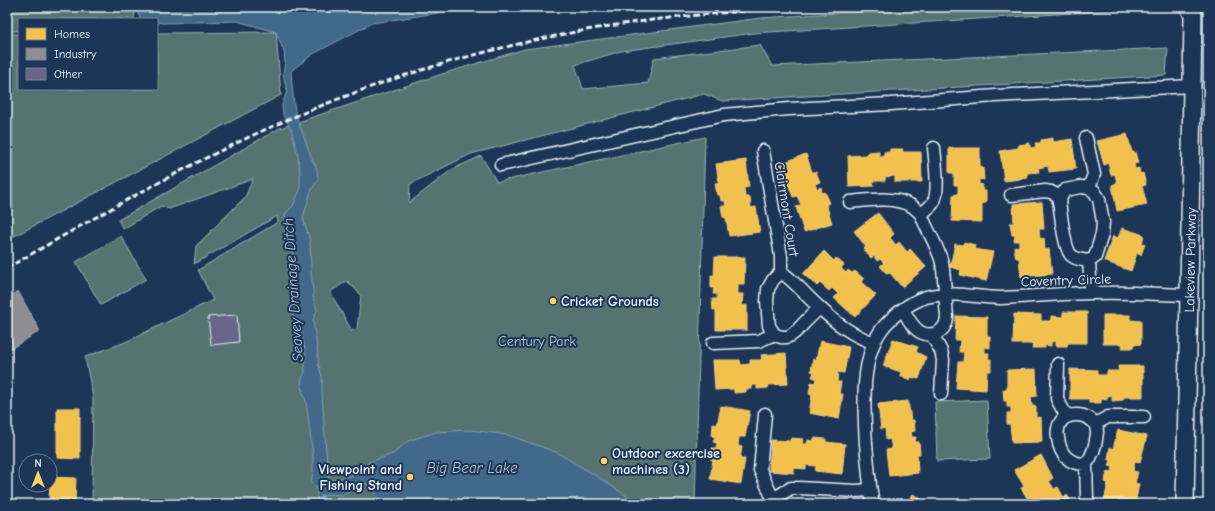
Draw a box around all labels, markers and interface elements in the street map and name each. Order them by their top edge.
legend [18,18,158,90]
text: Homes [54,27,90,41]
text: Industry [54,47,97,61]
text: Other [54,67,83,81]
street label: Clairmont Court [771,160,803,259]
street label: Lakeview Parkway [1181,207,1200,313]
water label: Seavey Drainage Ditch [279,218,307,362]
street label: Coventry Circle [1021,270,1111,291]
place label: Cricket Grounds [561,293,659,310]
marker: Cricket Grounds [548,296,558,306]
park label: Century Park [498,333,576,350]
place label: Outdoor excercise machines (3) [612,445,720,478]
north arrow [18,453,58,493]
marker: Outdoor excercise machines (3) [599,456,609,466]
text: N [34,457,42,470]
water label: Big Bear Lake [427,459,518,477]
place label: Viewpoint and Fishing Stand [318,461,402,494]
marker: Viewpoint and Fishing Stand [405,472,415,482]

